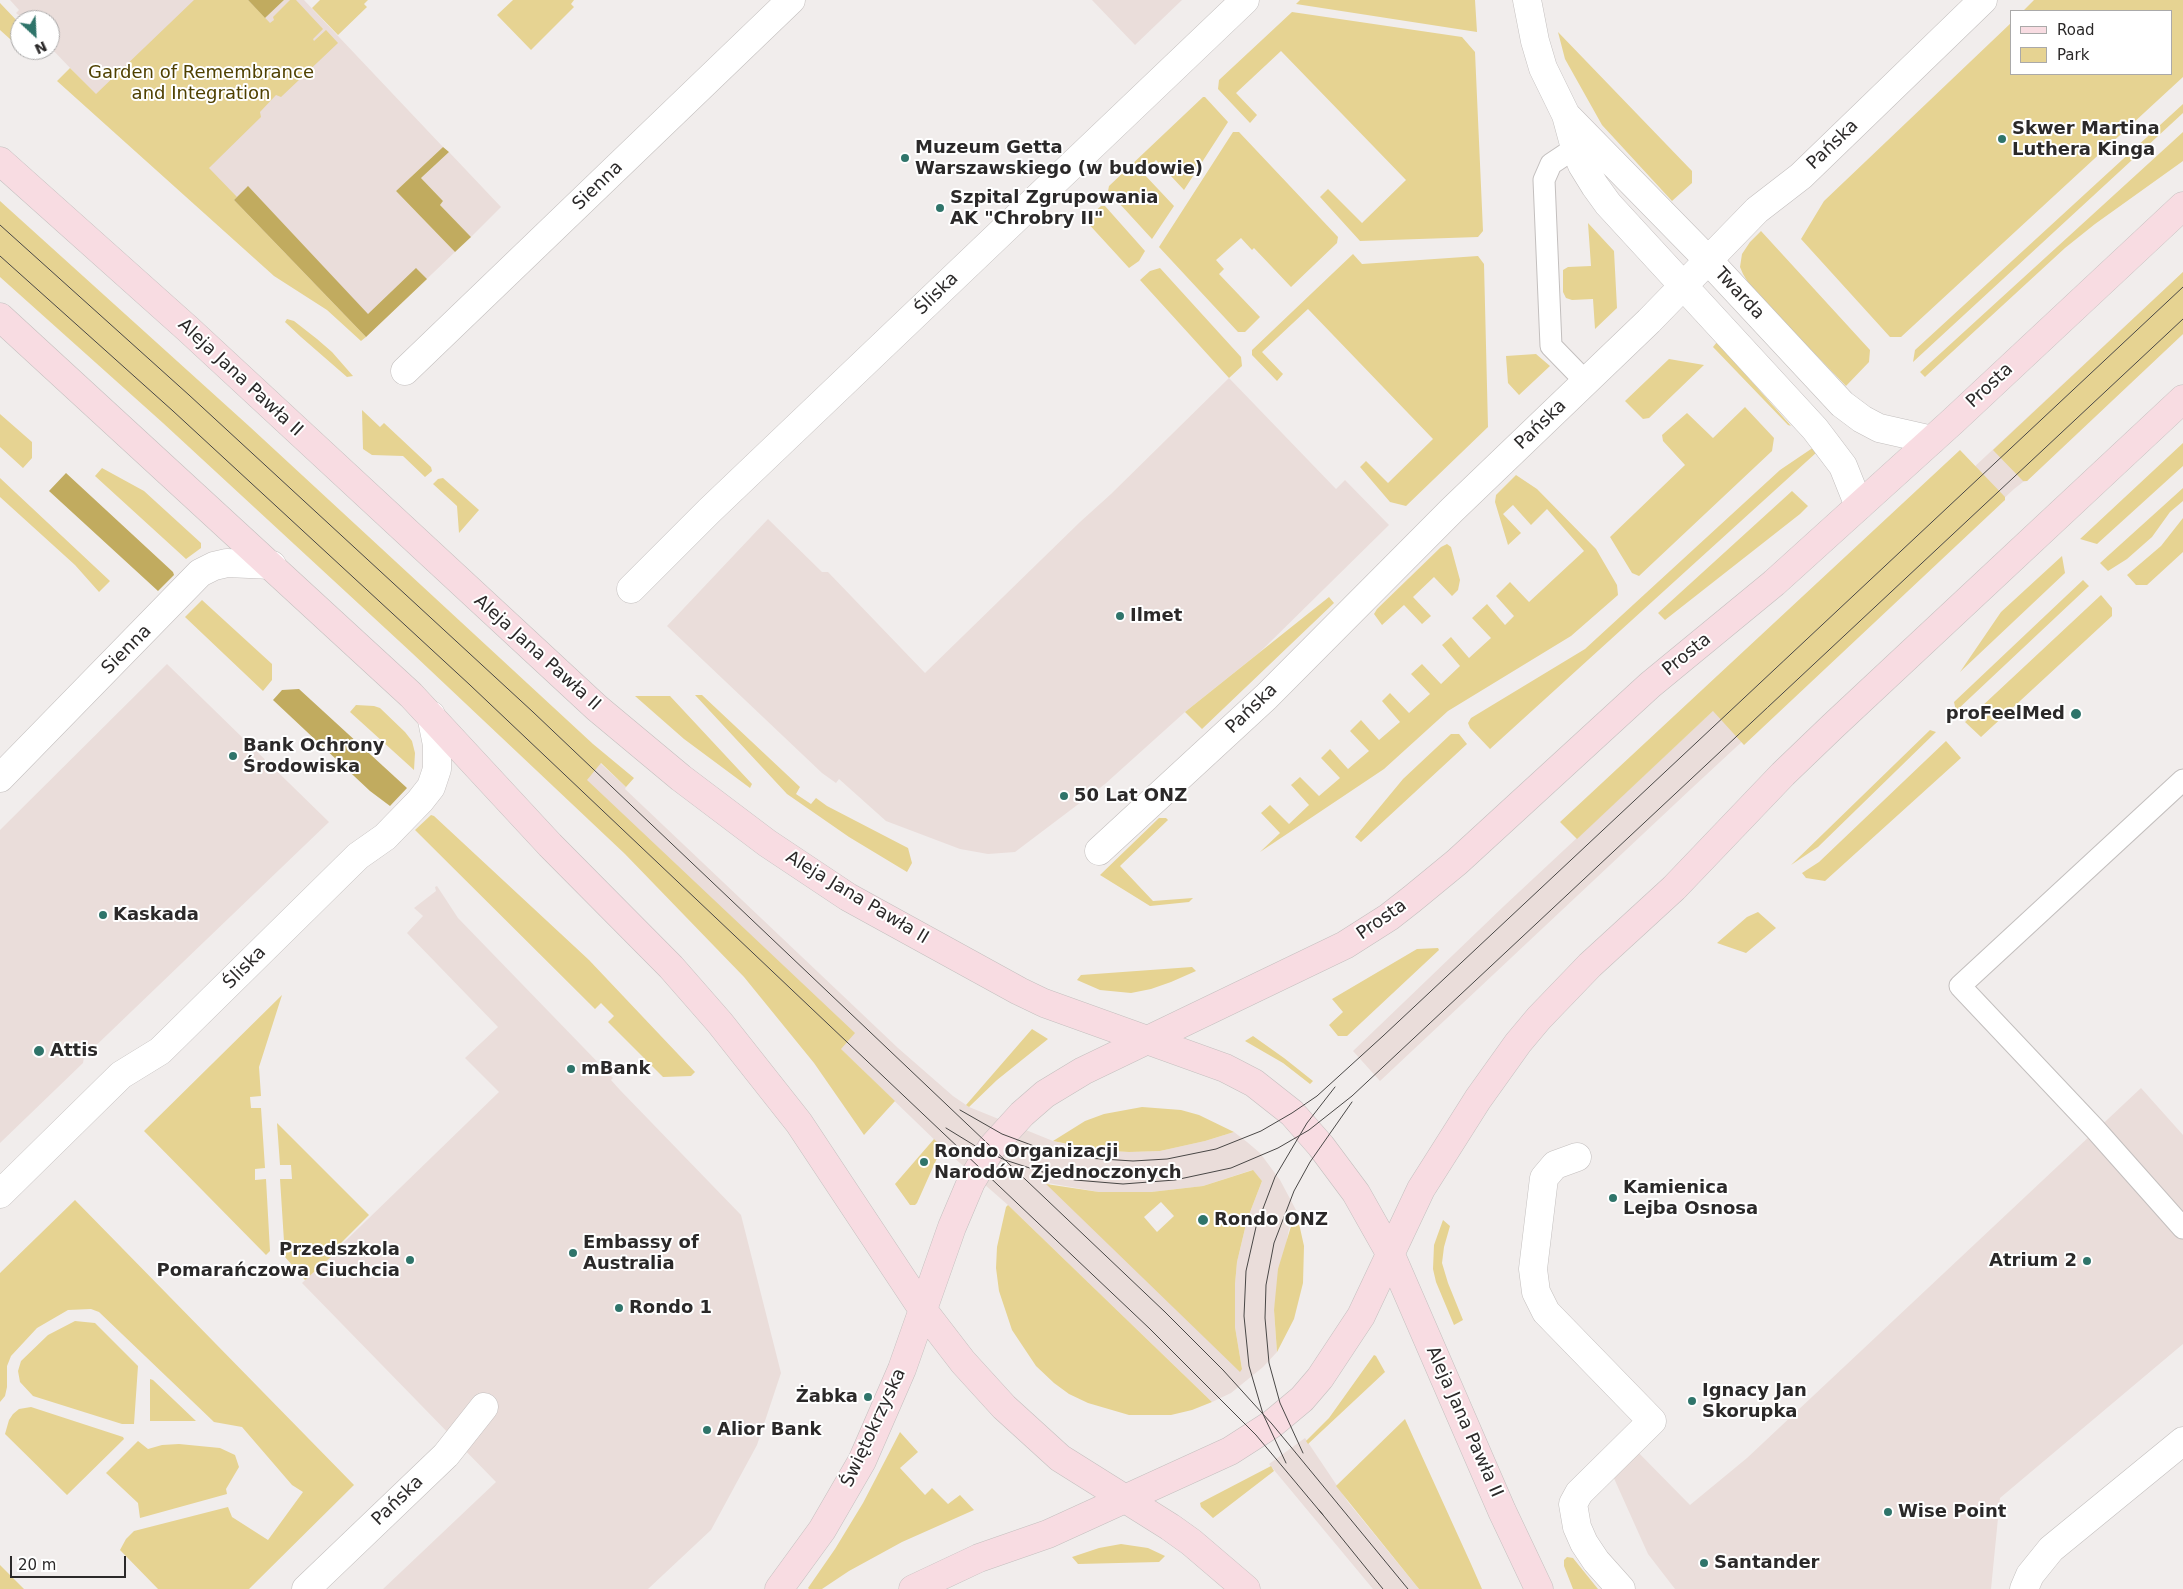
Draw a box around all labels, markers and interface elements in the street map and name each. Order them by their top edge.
north arrow [10,10,60,60]
legend [2010,10,2173,75]
text: Road [2057,21,2095,39]
text: N [32,38,50,57]
text: Park [2057,46,2089,64]
park label: Garden of Remembrance and Integration [88,62,314,104]
street label: Pańska [1803,115,1863,175]
place label: Skwer Martina Luthera Kinga [2012,118,2160,160]
marker: Skwer Martina Luthera Kinga [1996,133,2008,145]
place label: Muzeum Getta Warszawskiego (w budowie) [915,137,1203,180]
marker: Muzeum Getta Warszawskiego (w budowie) [899,152,911,164]
street label: Sienna [568,157,628,215]
place label: Szpital Zgrupowania AK "Chrobry II" [950,187,1158,230]
marker: Szpital Zgrupowania AK "Chrobry II" [934,202,946,214]
street label: Twarda [1710,263,1768,325]
street label: Śliska [911,268,963,320]
street label: Aleja Jana Pawła II [173,315,307,441]
street label: Prosta [1962,359,2018,413]
street label: Pańska [1511,395,1571,455]
street label: Aleja Jana Pawła II [469,590,605,716]
place label: Ilmet [1130,605,1182,627]
marker: Ilmet [1114,610,1126,622]
street label: Sienna [98,621,156,679]
street label: Prosta [1658,629,1716,681]
street label: Pańska [1222,679,1282,739]
place label: proFeelMed [1946,703,2065,725]
marker: proFeelMed [2069,707,2083,721]
place label: Bank Ochrony Środowiska [243,735,384,778]
marker: Bank Ochrony Środowiska [227,750,239,762]
place label: 50 Lat ONZ [1074,785,1187,807]
marker: 50 Lat ONZ [1058,790,1070,802]
street label: Aleja Jana Pawła II [782,847,932,949]
street label: Prosta [1353,895,1411,945]
place label: Kaskada [113,904,199,926]
marker: Kaskada [97,909,109,921]
street label: Śliska [219,942,271,994]
place label: Attis [50,1040,98,1062]
marker: Attis [32,1044,46,1058]
place label: mBank [581,1058,650,1080]
marker: mBank [565,1063,577,1075]
place label: Rondo Organizacji Narodów Zjednoczonych [934,1141,1182,1184]
marker: Rondo Organizacji Narodów Zjednoczonych [918,1156,930,1168]
place label: Kamienica Lejba Osnosa [1623,1177,1758,1220]
marker: Kamienica Lejba Osnosa [1607,1192,1619,1204]
place label: Rondo ONZ [1214,1209,1328,1231]
marker: Rondo ONZ [1196,1213,1210,1227]
place label: Embassy of Australia [583,1232,699,1274]
place label: Przedszkola Pomarańczowa Ciuchcia [156,1239,400,1282]
marker: Embassy of Australia [567,1247,579,1259]
place label: Atrium 2 [1989,1250,2077,1272]
marker: Przedszkola Pomarańczowa Ciuchcia [404,1254,416,1266]
marker: Atrium 2 [2081,1255,2093,1267]
place label: Rondo 1 [629,1297,712,1319]
marker: Rondo 1 [613,1302,625,1314]
street label: Aleja Jana Pawła II [1421,1343,1507,1501]
street label: Świętokrzyska [837,1365,911,1491]
place label: Ignacy Jan Skorupka [1702,1380,1807,1422]
place label: Żabka [796,1386,858,1408]
marker: Żabka [862,1391,874,1403]
marker: Ignacy Jan Skorupka [1686,1395,1698,1407]
place label: Alior Bank [717,1419,821,1441]
marker: Alior Bank [701,1424,713,1436]
street label: Pańska [368,1471,428,1531]
place label: Wise Point [1898,1501,2006,1523]
marker: Wise Point [1882,1506,1894,1518]
scale bar [12,1546,129,1578]
place label: Santander [1714,1552,1819,1574]
text: 20 m [18,1556,56,1574]
marker: Santander [1698,1557,1710,1569]

